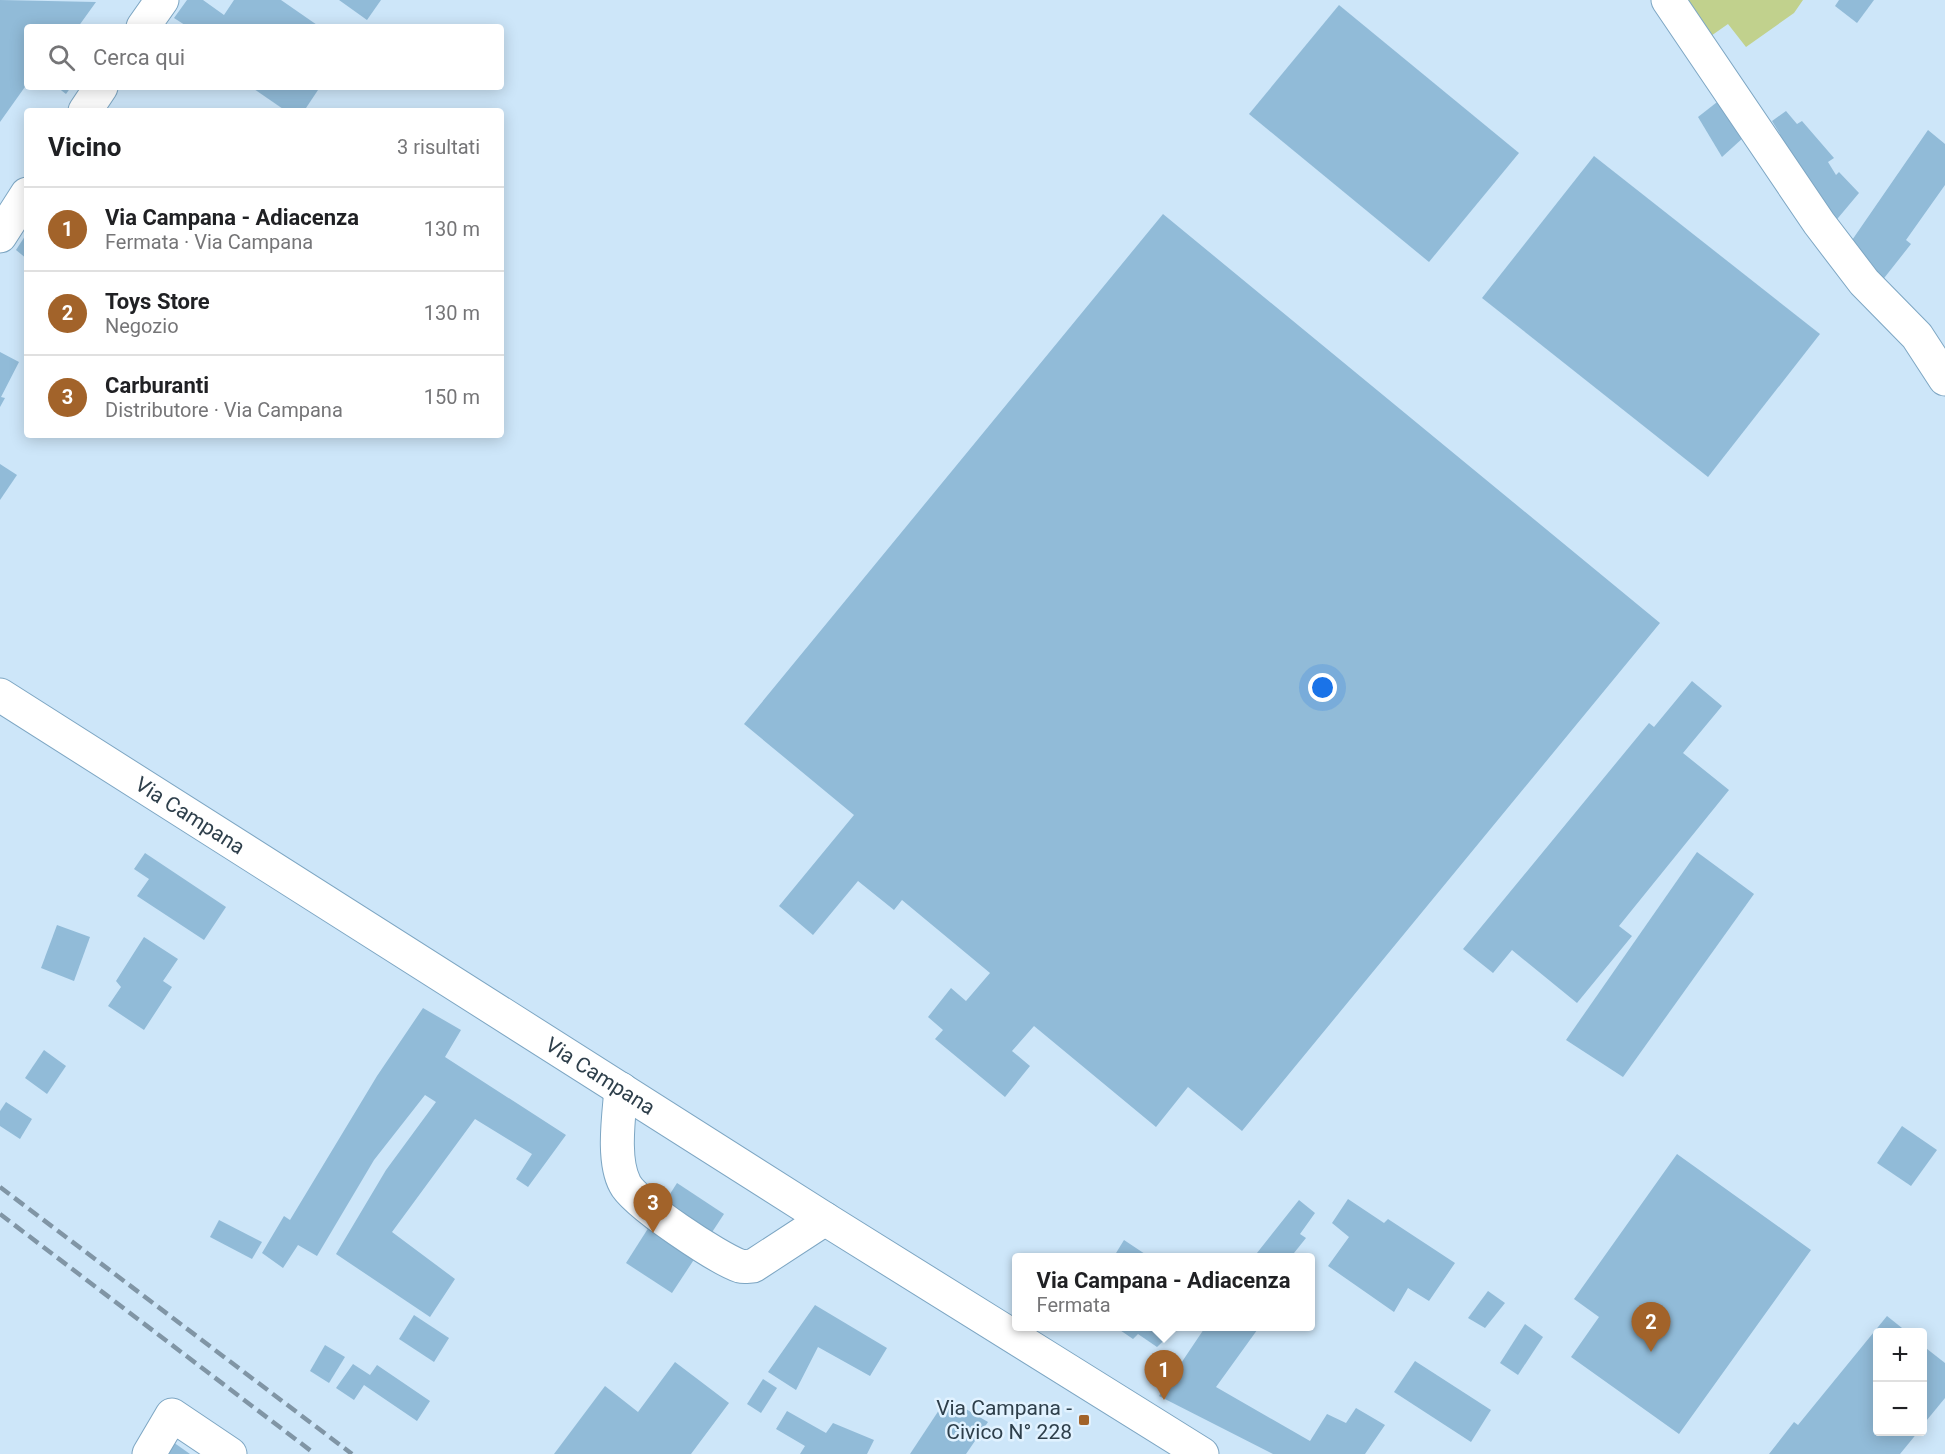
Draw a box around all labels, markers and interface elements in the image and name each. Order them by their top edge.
search box [24,24,504,90]
icon: search [45,41,78,74]
text: Cerca qui [93,45,185,70]
text: Vicino [48,132,122,162]
text: 3 risultati [397,135,480,159]
text: Via Campana - Adiacenza [105,205,359,230]
text: 1 [62,217,73,241]
text: 130 m [424,217,480,241]
text: Fermata · Via Campana [105,230,313,254]
text: Toys Store [105,289,210,314]
text: 2 [62,301,73,325]
text: 130 m [424,301,480,325]
text: Negozio [105,314,179,338]
text: Carburanti [105,373,209,398]
text: 3 [62,385,73,409]
text: 150 m [424,385,480,409]
text: Distributore · Via Campana [105,398,343,422]
your location [1308,673,1337,702]
street label: Via Campana [131,772,249,859]
street label: Via Campana [541,1033,659,1120]
pin: 3 [634,1184,672,1233]
popup [1012,1253,1315,1331]
text: Via Campana - Adiacenza [1037,1268,1290,1293]
text: Fermata [1037,1293,1111,1317]
pin: 2 [1632,1302,1670,1352]
map controls [1873,1328,1927,1436]
button: + [1873,1328,1927,1382]
pin: 1 [1144,1350,1184,1400]
button: − [1873,1382,1927,1436]
place label: Via Campana - Civico N° 228 [936,1396,1072,1444]
marker: Via Campana - Civico N° 228 [1077,1413,1091,1427]

